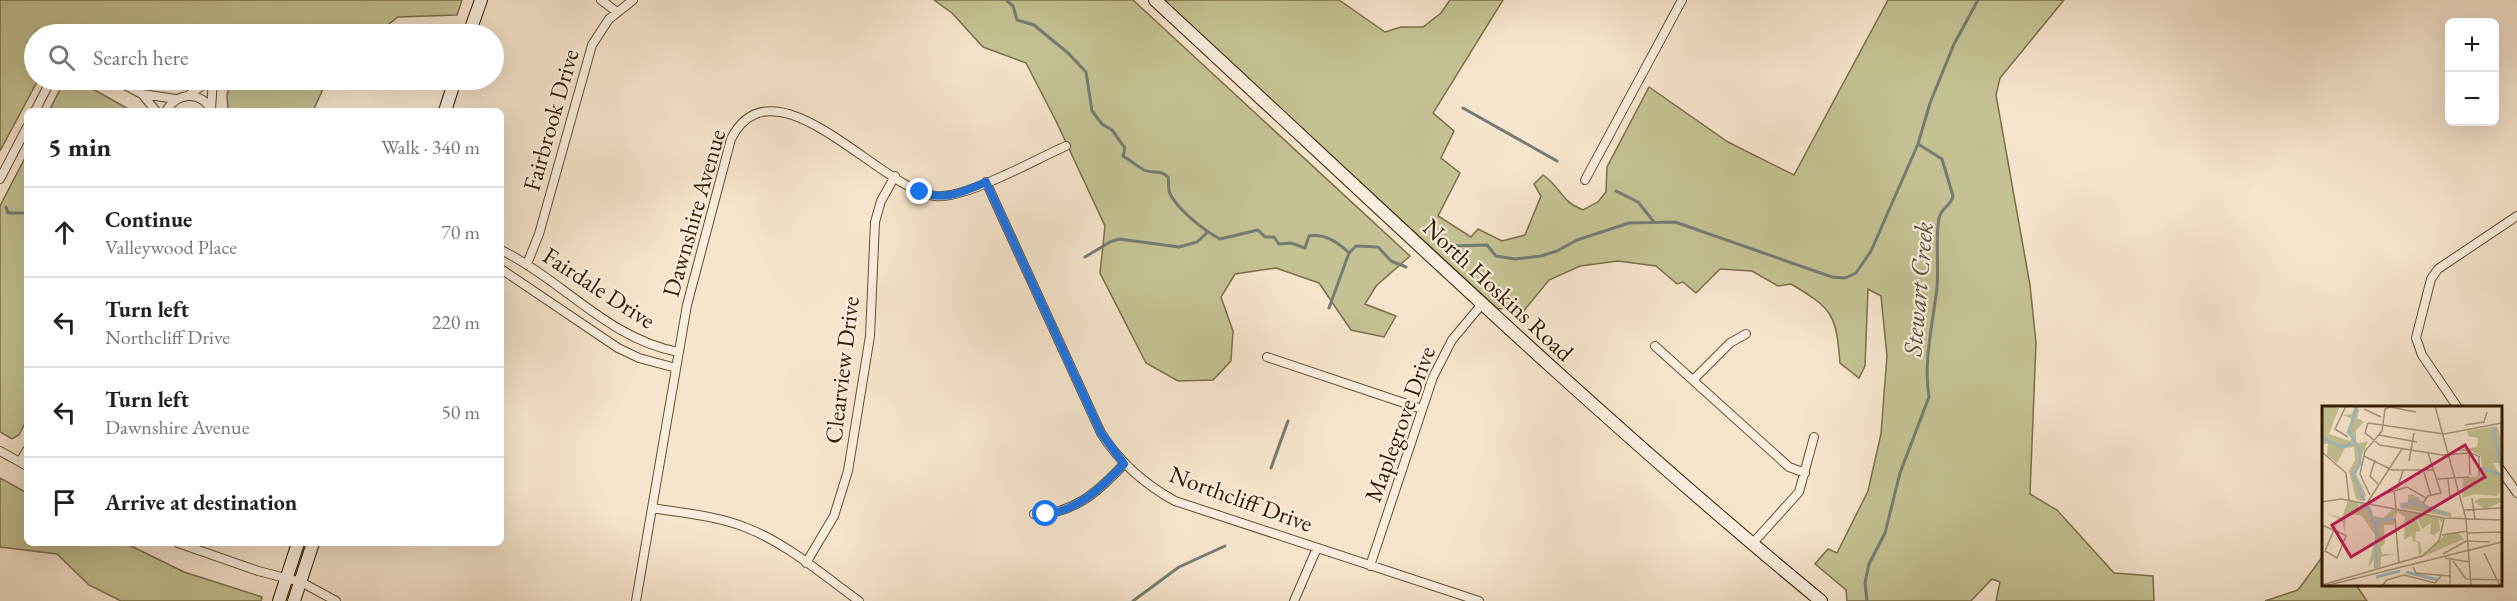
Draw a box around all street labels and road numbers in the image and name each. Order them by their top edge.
street label: Fairbrook Drive [515,45,586,194]
street label: Dawnshire Avenue [655,125,732,300]
street label: North Hoskins Road [1416,212,1581,368]
street label: Fairdale Drive [537,240,661,335]
street label: Clearview Drive [817,295,866,445]
street label: Maplegrove Drive [1357,342,1442,506]
street label: Northcliff Drive [1165,458,1317,539]

